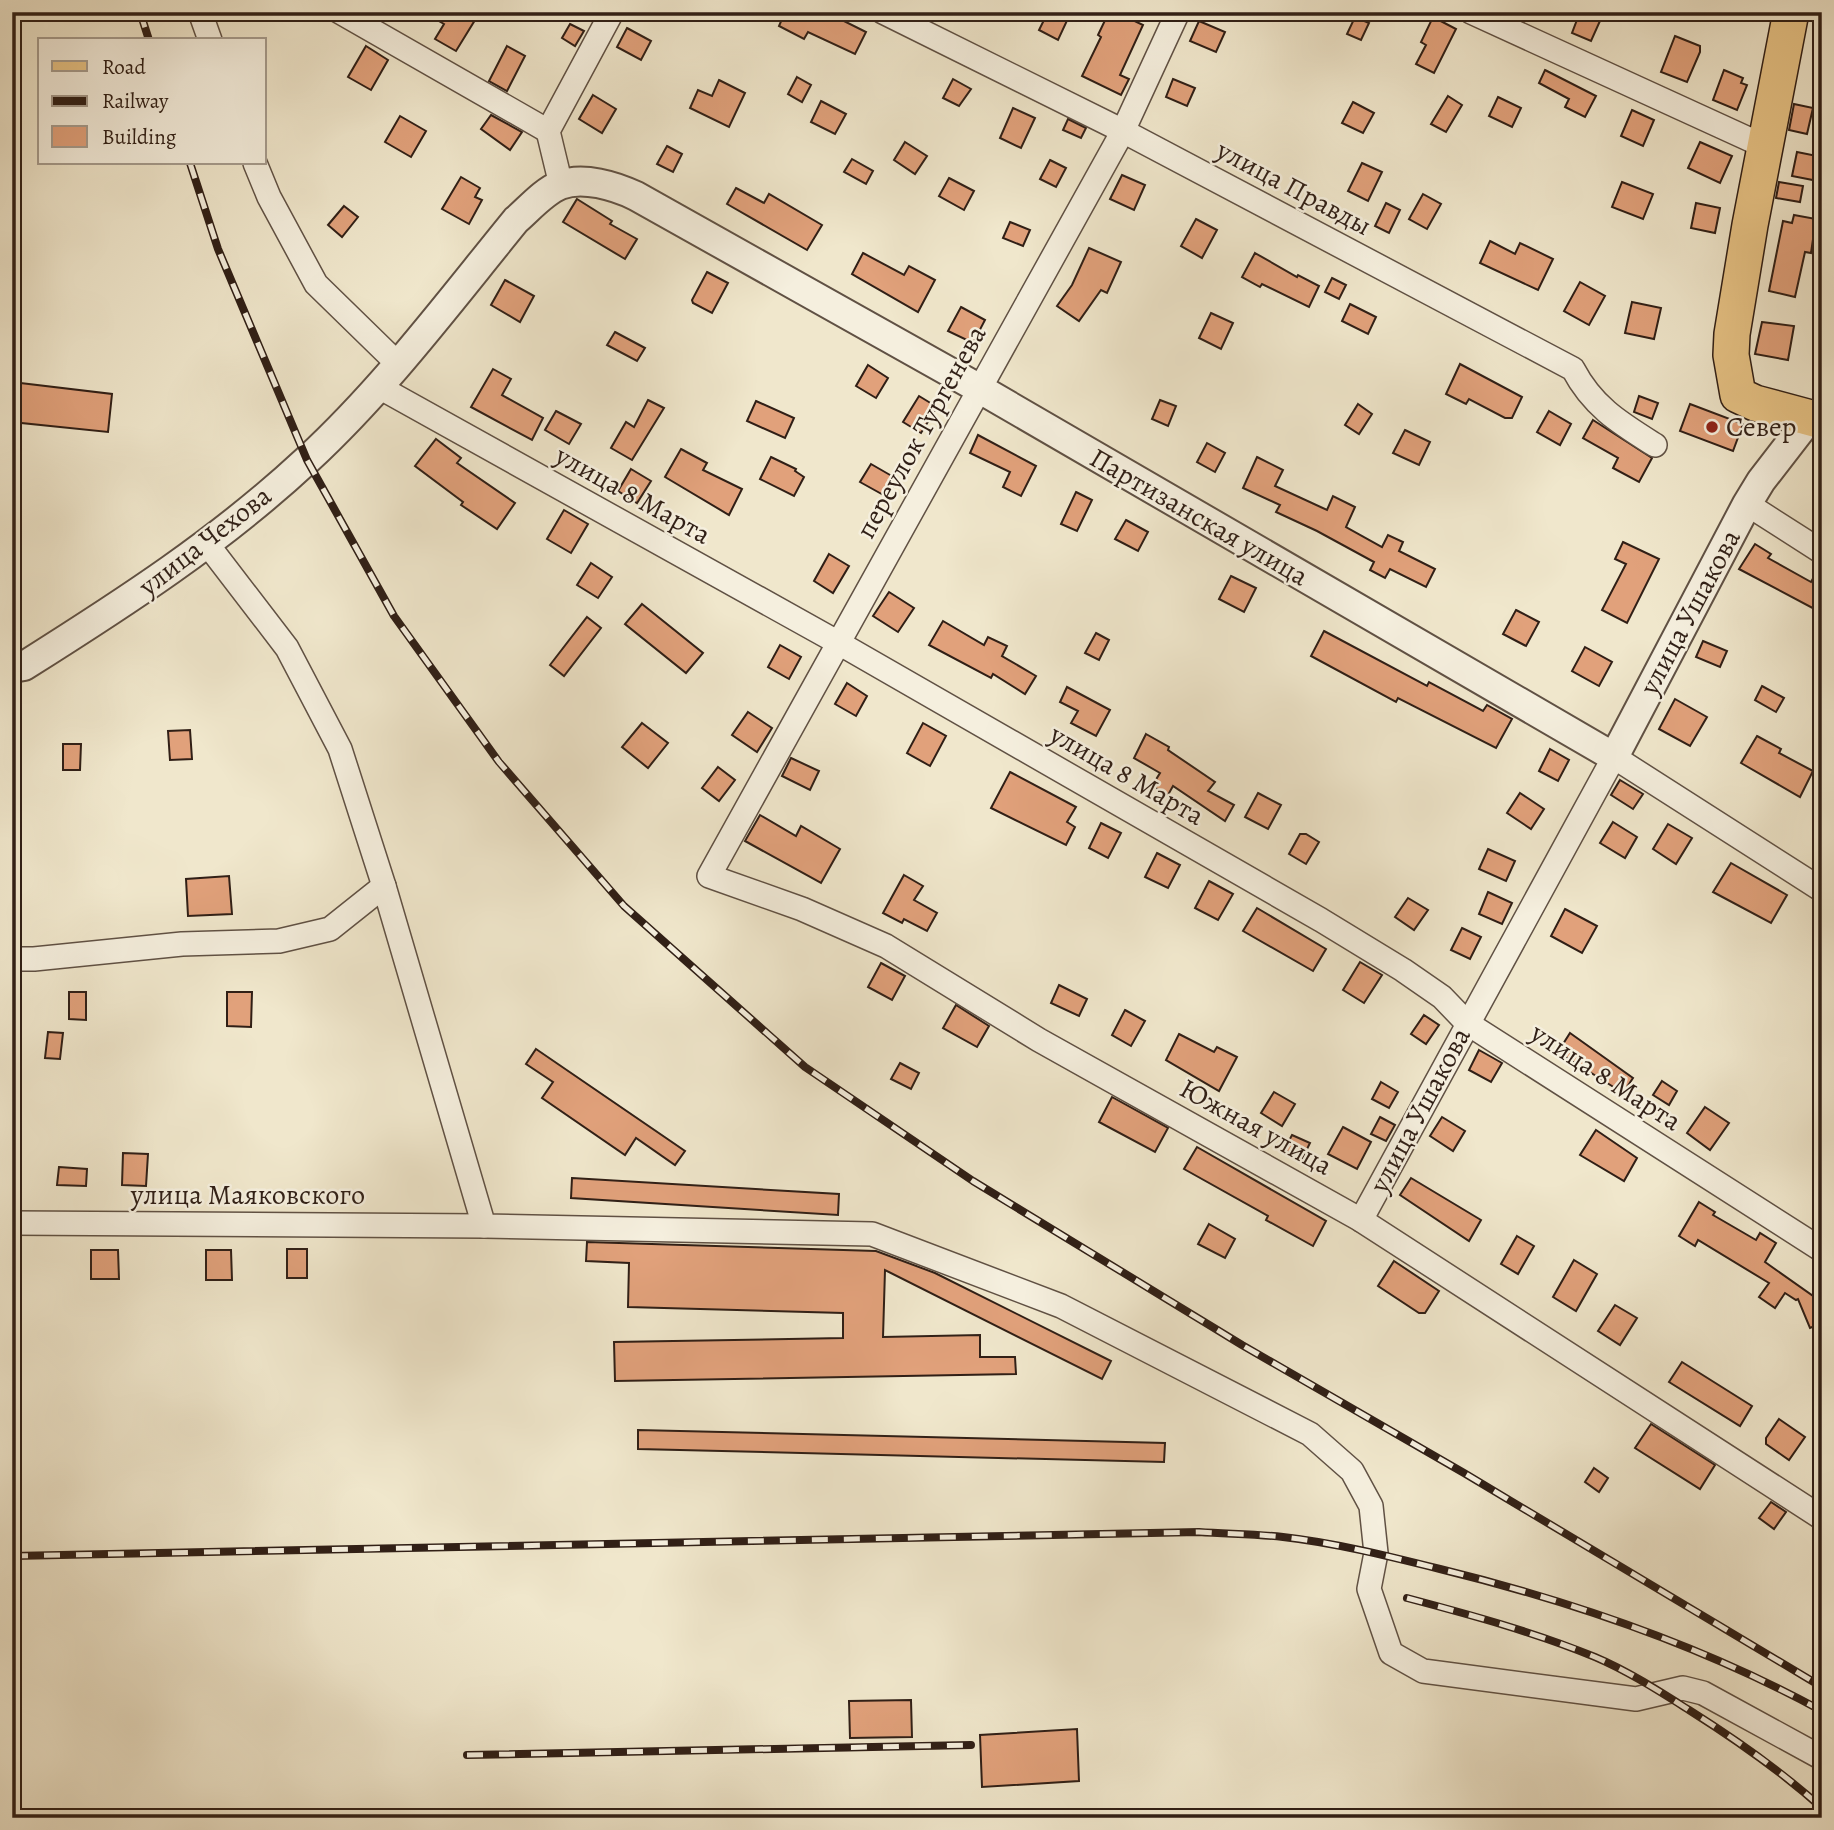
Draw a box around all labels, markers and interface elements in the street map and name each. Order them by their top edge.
legend [38,38,266,164]
text: Road [102,53,146,81]
text: Railway [102,87,169,115]
text: Building [102,123,177,151]
street label: улица Правды [1209,131,1378,245]
street label: переулок Тургенева [847,319,995,545]
place label: Север [1726,408,1797,446]
marker: Север [1704,419,1720,435]
street label: улица 8 Марта [547,436,718,553]
street label: Партизанская улица [1083,439,1315,595]
street label: улица Чехова [130,477,279,606]
street label: улица Ушакова [1630,523,1750,702]
street label: улица 8 Марта [1042,715,1211,835]
street label: улица 8 Марта [1522,1014,1689,1140]
street label: улица Ушакова [1360,1021,1480,1200]
street label: Южная улица [1173,1069,1339,1185]
street label: улица Маяковского [130,1176,365,1214]

